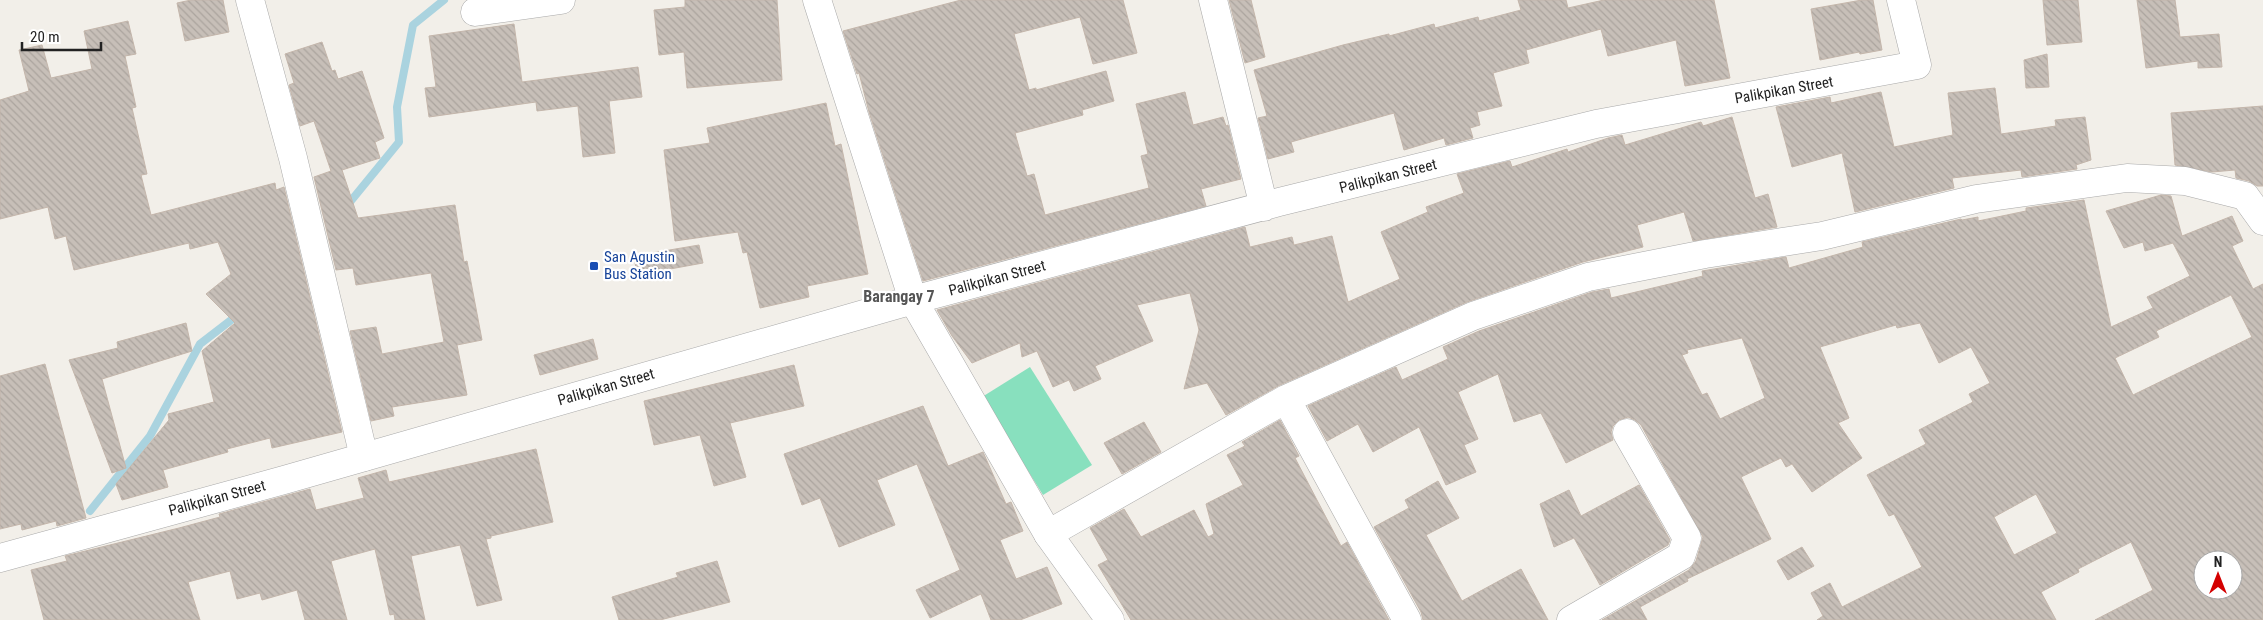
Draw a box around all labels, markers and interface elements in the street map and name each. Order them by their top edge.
scale bar [22,20,101,52]
text: 20 m [30,28,60,46]
street label: Palikpikan Street [1733,72,1835,108]
street label: Palikpikan Street [1337,155,1439,197]
place label: San Agustin Bus Station [604,248,675,283]
street label: Palikpikan Street [947,256,1047,300]
marker: San Agustin Bus Station [588,260,600,272]
district label: Barangay 7 [863,287,935,306]
street label: Palikpikan Street [556,365,656,409]
street label: Palikpikan Street [167,476,267,520]
north arrow [2193,550,2243,600]
text: N [2214,554,2222,570]

